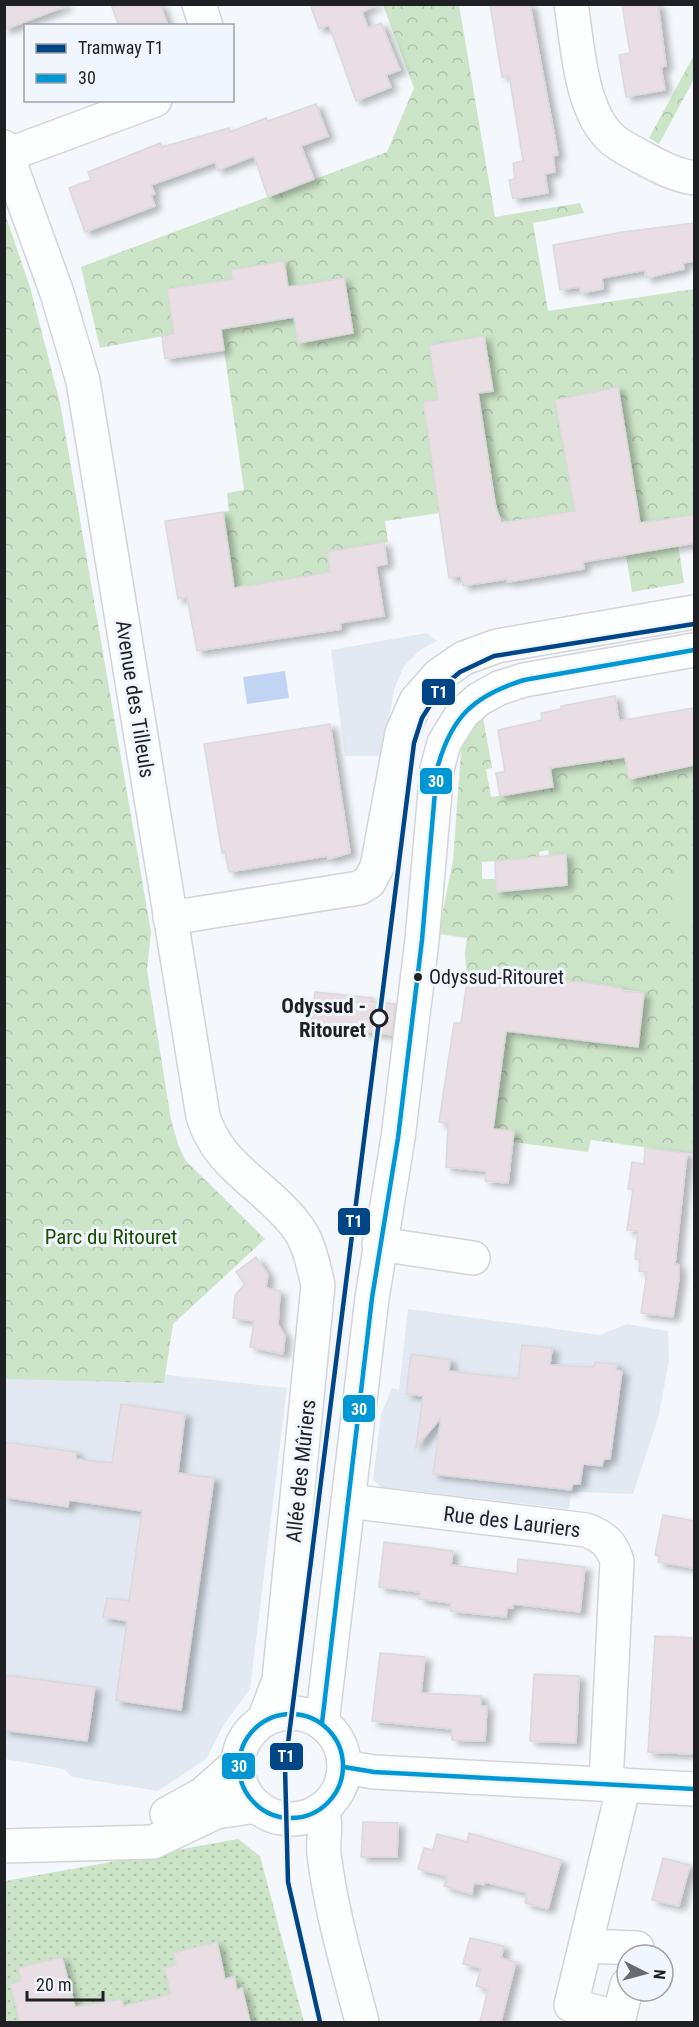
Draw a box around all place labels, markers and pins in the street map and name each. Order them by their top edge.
place label: Odyssud-Ritouret [429,965,564,989]
marker: Odyssud-Ritouret [412,971,424,983]
place label: Odyssud - Ritouret [281,994,366,1042]
marker: Odyssud - Ritouret [370,1009,388,1027]

